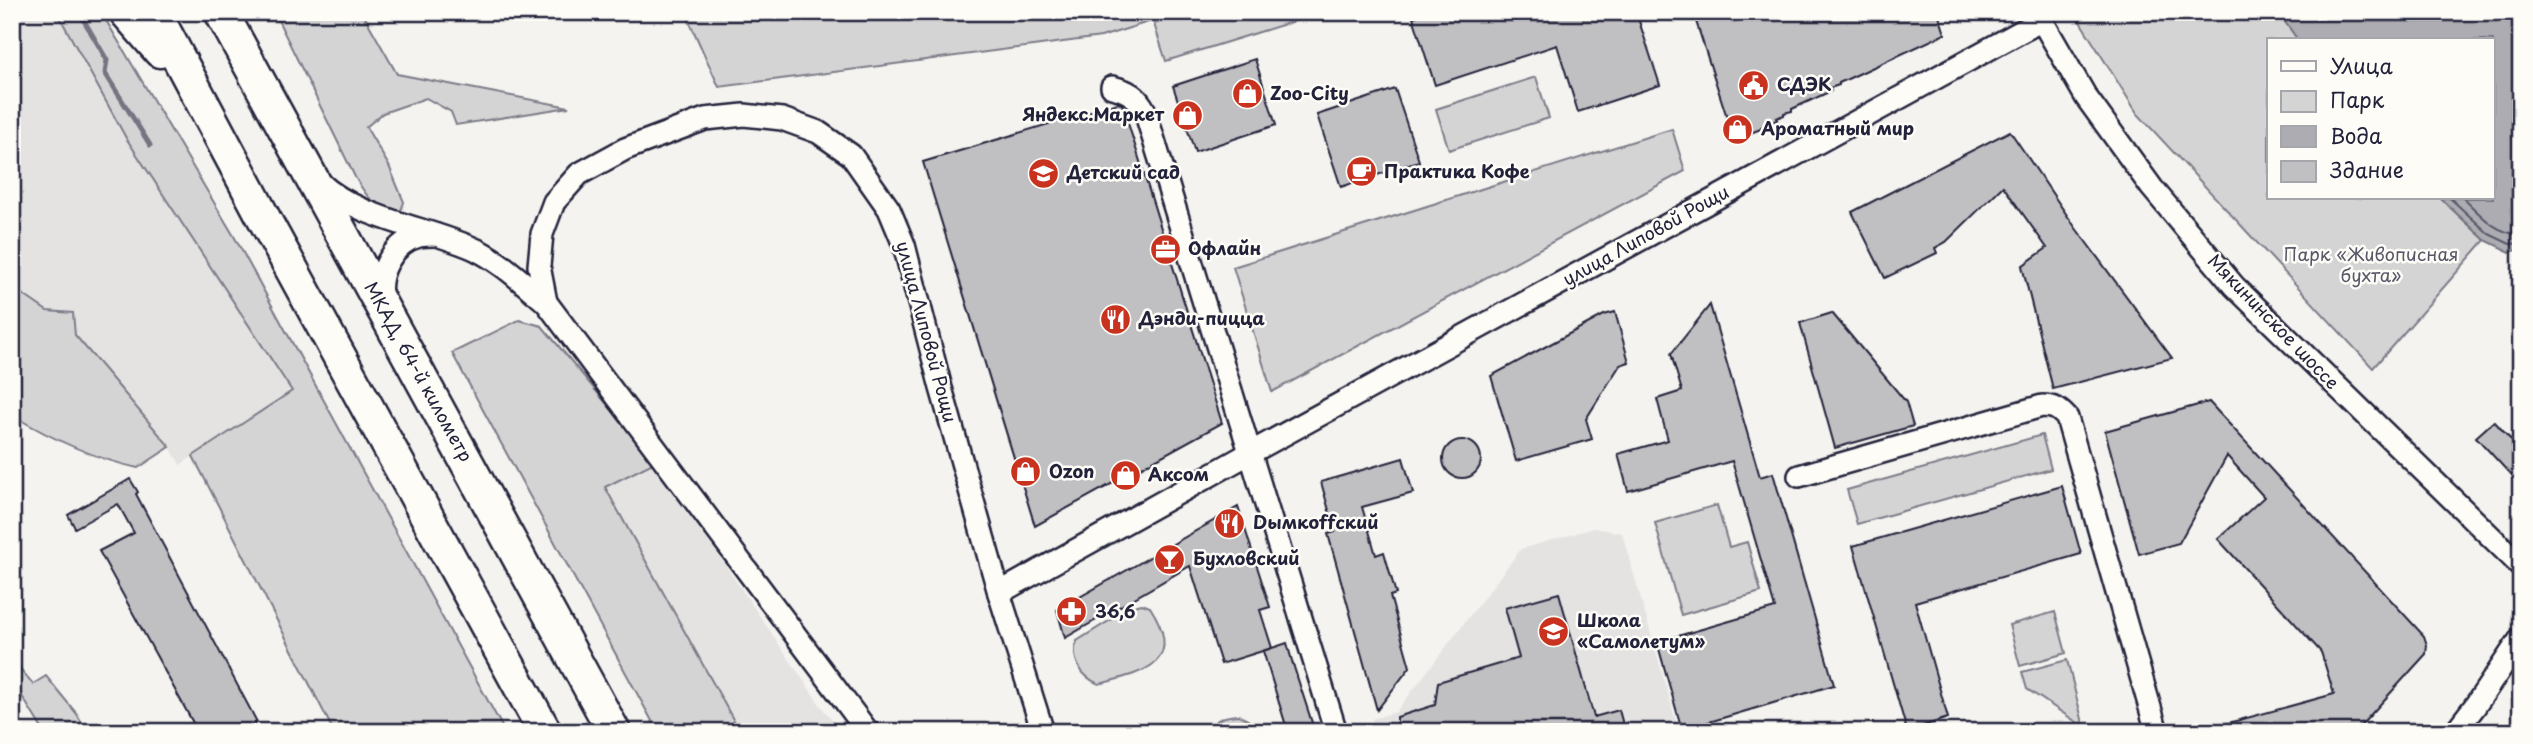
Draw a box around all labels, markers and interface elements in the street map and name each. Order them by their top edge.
legend [2267,38,2494,200]
text: Улица [2330,49,2393,81]
public building icon: СДЭК [1737,68,1771,102]
place label: СДЭК [1777,70,1832,97]
shop icon: Zoo-City [1230,77,1264,111]
place label: Zoo-City [1270,79,1349,106]
text: Парк [2330,83,2385,115]
shop icon: Яндекс.Маркет [1170,98,1204,132]
place label: Яндекс.Маркет [1022,100,1165,127]
shop icon: Ароматный мир [1721,112,1755,146]
place label: Ароматный мир [1760,114,1914,141]
text: Вода [2330,119,2382,151]
text: Здание [2330,153,2404,185]
cafe icon: Практика Кофе [1344,155,1378,189]
school or university icon: Детский сад [1027,156,1061,190]
place label: Практика Кофе [1384,157,1530,184]
place label: Детский сад [1066,158,1180,185]
street label: улица Липовой Рощи [1557,178,1733,292]
office icon: Офлайн [1148,232,1182,266]
place label: Офлайн [1188,234,1261,261]
street label: улица Липовой Рощи [890,238,965,425]
park label: Парк «Живописная бухта» [2284,240,2458,288]
street label: Мякининское шоссе [2202,247,2346,395]
street label: МКАД, 64-й километр [358,276,480,466]
restaurant icon: Дэнди-пицца [1099,302,1133,336]
place label: Дэнди-пицца [1138,304,1265,331]
shop icon: Ozon [1009,455,1043,489]
place label: Ozon [1049,457,1094,484]
shop icon: Аксом [1108,458,1142,492]
place label: Аксом [1148,460,1209,487]
restaurant icon: Dымкoffский [1213,506,1247,540]
place label: Dымкoffский [1253,508,1379,535]
bar icon: Бухловский [1153,542,1187,576]
place label: Бухловский [1193,544,1300,571]
pharmacy icon: 36,6 [1055,595,1089,629]
place label: 36,6 [1095,597,1136,624]
place label: Школа «Самолетум» [1577,606,1705,654]
school or university icon: Школа «Самолетум» [1537,614,1571,648]

